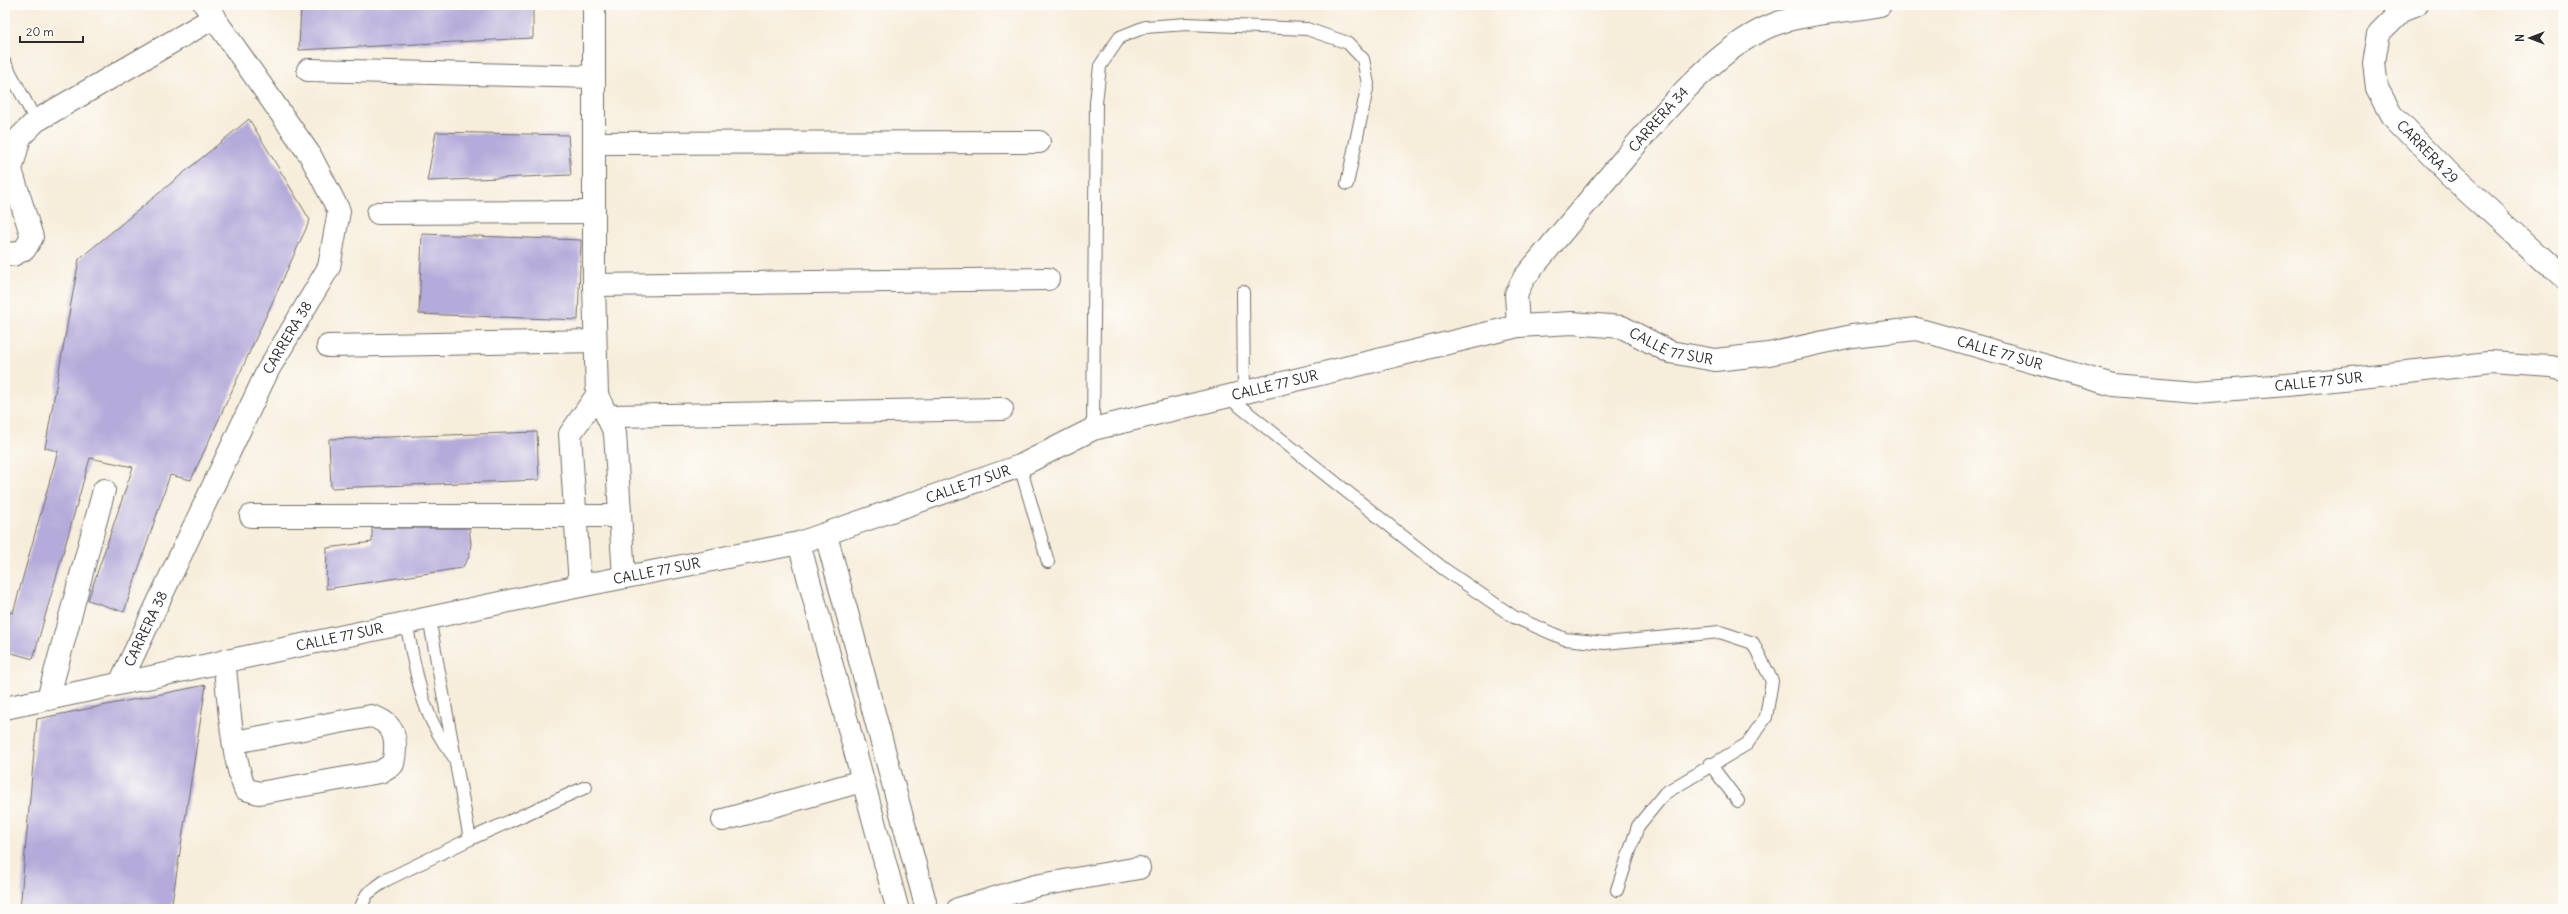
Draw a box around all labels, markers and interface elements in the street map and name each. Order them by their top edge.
scale bar [20,18,83,44]
north arrow [2510,18,2550,58]
text: 20 m [26,24,54,39]
text: N [2513,34,2527,42]
street label: CARRERA 34 [1625,83,1692,156]
street label: CARRERA 29 [2393,116,2462,187]
street label: CARRERA 38 [259,298,316,377]
street label: CALLE 77 SUR [1626,323,1715,369]
street label: CALLE 77 SUR [1955,332,2045,373]
street label: CALLE 77 SUR [1230,366,1320,404]
street label: CALLE 77 SUR [2274,368,2364,395]
street label: CALLE 77 SUR [923,461,1013,507]
street label: CALLE 77 SUR [612,554,702,588]
street label: CARRERA 38 [120,588,171,669]
street label: CALLE 77 SUR [294,619,385,655]

